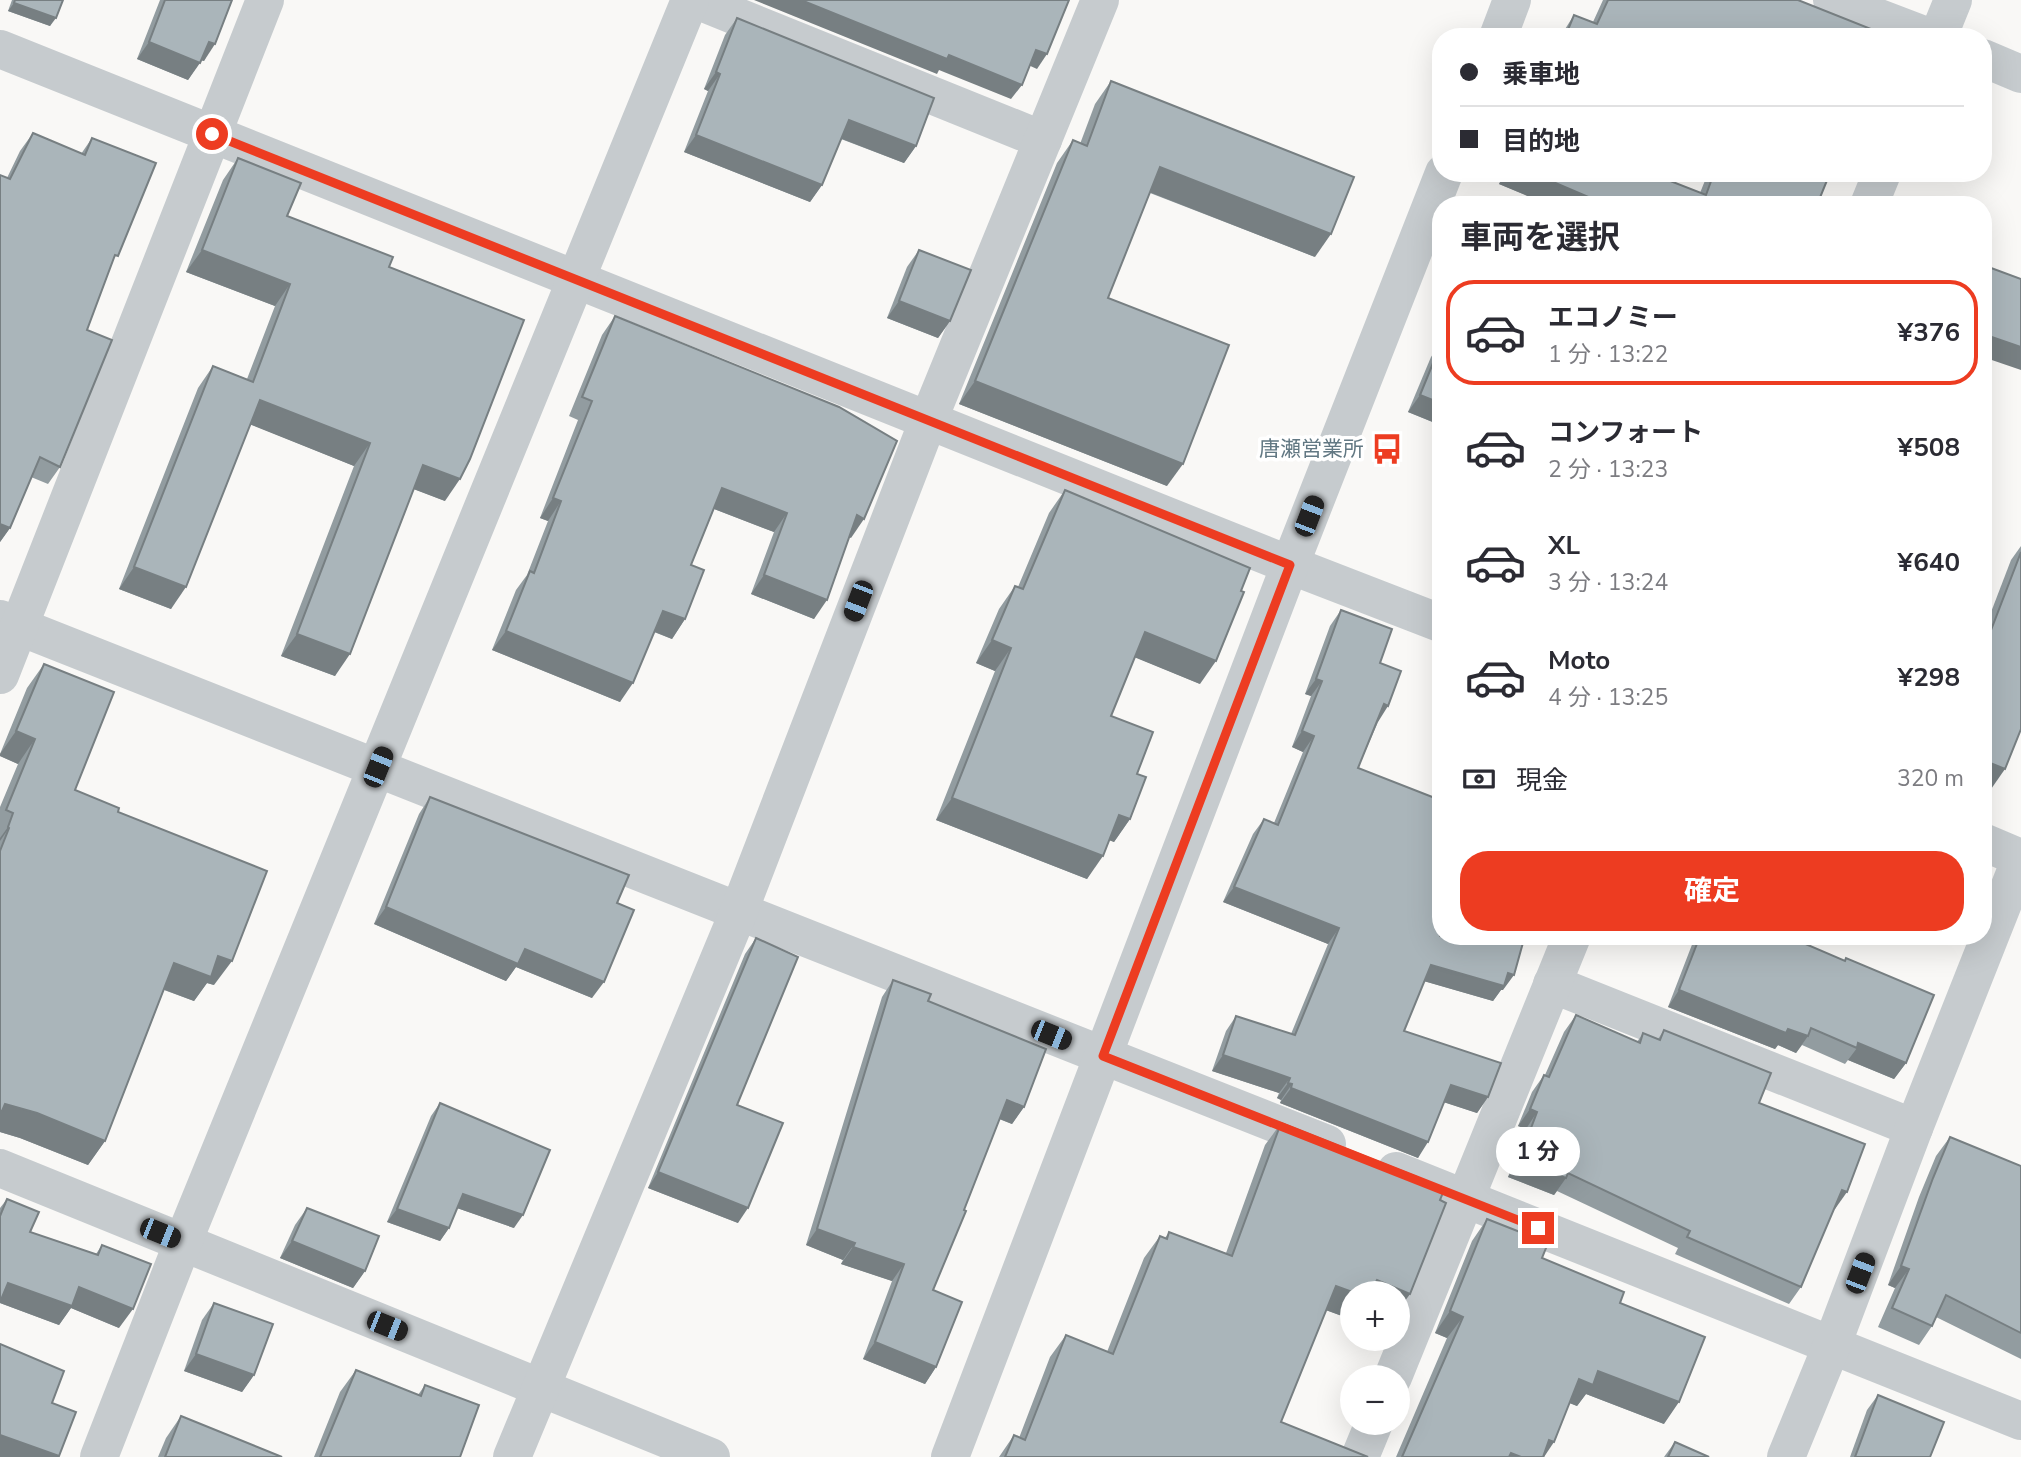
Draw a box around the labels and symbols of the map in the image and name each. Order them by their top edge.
route start [196,118,228,150]
bus stop icon: 唐瀬営業所 [1370,432,1404,466]
place label: 唐瀬営業所 [1259,435,1364,463]
car [1292,493,1327,539]
car [841,578,876,624]
car [361,744,396,790]
car [1028,1017,1075,1053]
callout: 1 分 [1496,1126,1580,1176]
route end [1522,1212,1554,1244]
car [137,1215,184,1251]
car [1843,1250,1878,1296]
car [364,1308,411,1344]

